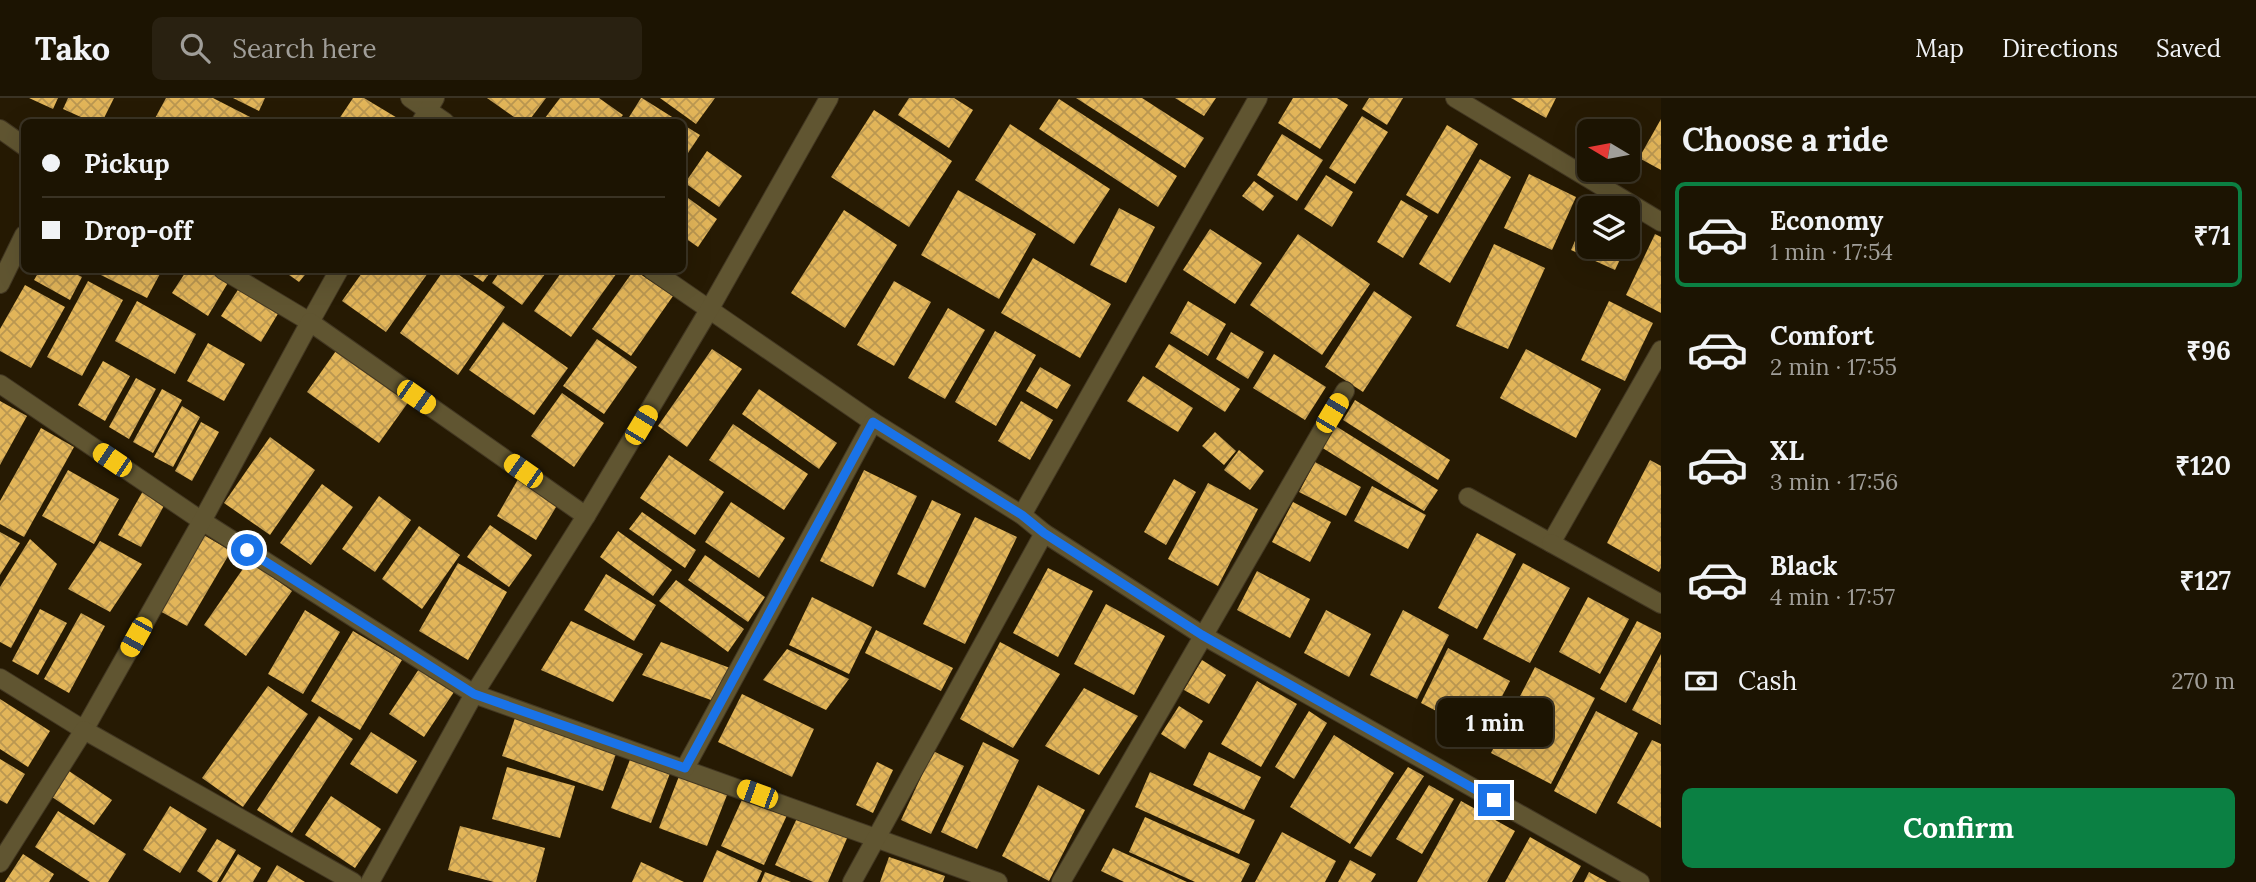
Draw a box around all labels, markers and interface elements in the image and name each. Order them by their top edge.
search box [152,17,642,80]
text: Tako [35,27,110,69]
icon: search [176,29,214,67]
text: Search here [232,32,377,65]
text: Map [1915,33,1964,64]
text: Directions [2002,33,2118,64]
text: Saved [2156,33,2221,64]
north arrow [1577,119,1640,182]
map controls [1577,119,1640,259]
text: Choose a ride [1682,119,1889,160]
text: Pickup [84,147,170,180]
button: layers [1577,196,1640,259]
icon: car [1686,203,1749,266]
text: Economy [1770,204,1883,237]
text: Drop-off [84,214,192,247]
text: ₹71 [2193,219,2231,252]
text: 1 min · 17:54 [1770,237,1893,266]
icon: car [1686,318,1749,381]
text: Comfort [1770,319,1874,352]
text: ₹96 [2186,334,2231,367]
text: 2 min · 17:55 [1770,352,1897,381]
car [393,376,440,418]
car [1313,390,1352,436]
car [622,402,661,448]
icon: car [1686,433,1749,496]
text: XL [1770,434,1804,467]
car [89,440,136,480]
text: ₹120 [2175,449,2231,482]
car [500,450,547,492]
text: 3 min · 17:56 [1770,467,1898,496]
route start [231,534,263,566]
icon: car [1686,548,1749,611]
text: Black [1770,549,1838,582]
text: ₹127 [2180,564,2231,597]
text: 4 min · 17:57 [1770,582,1895,611]
car [117,614,156,660]
icon: cash [1682,662,1720,700]
text: Cash [1738,664,1797,697]
text: 270 m [2171,666,2235,695]
callout: 1 min [1436,698,1552,748]
text: 1 min [1466,708,1524,737]
car [734,777,781,811]
route end [1478,784,1510,816]
button: Confirm [1682,788,2235,868]

